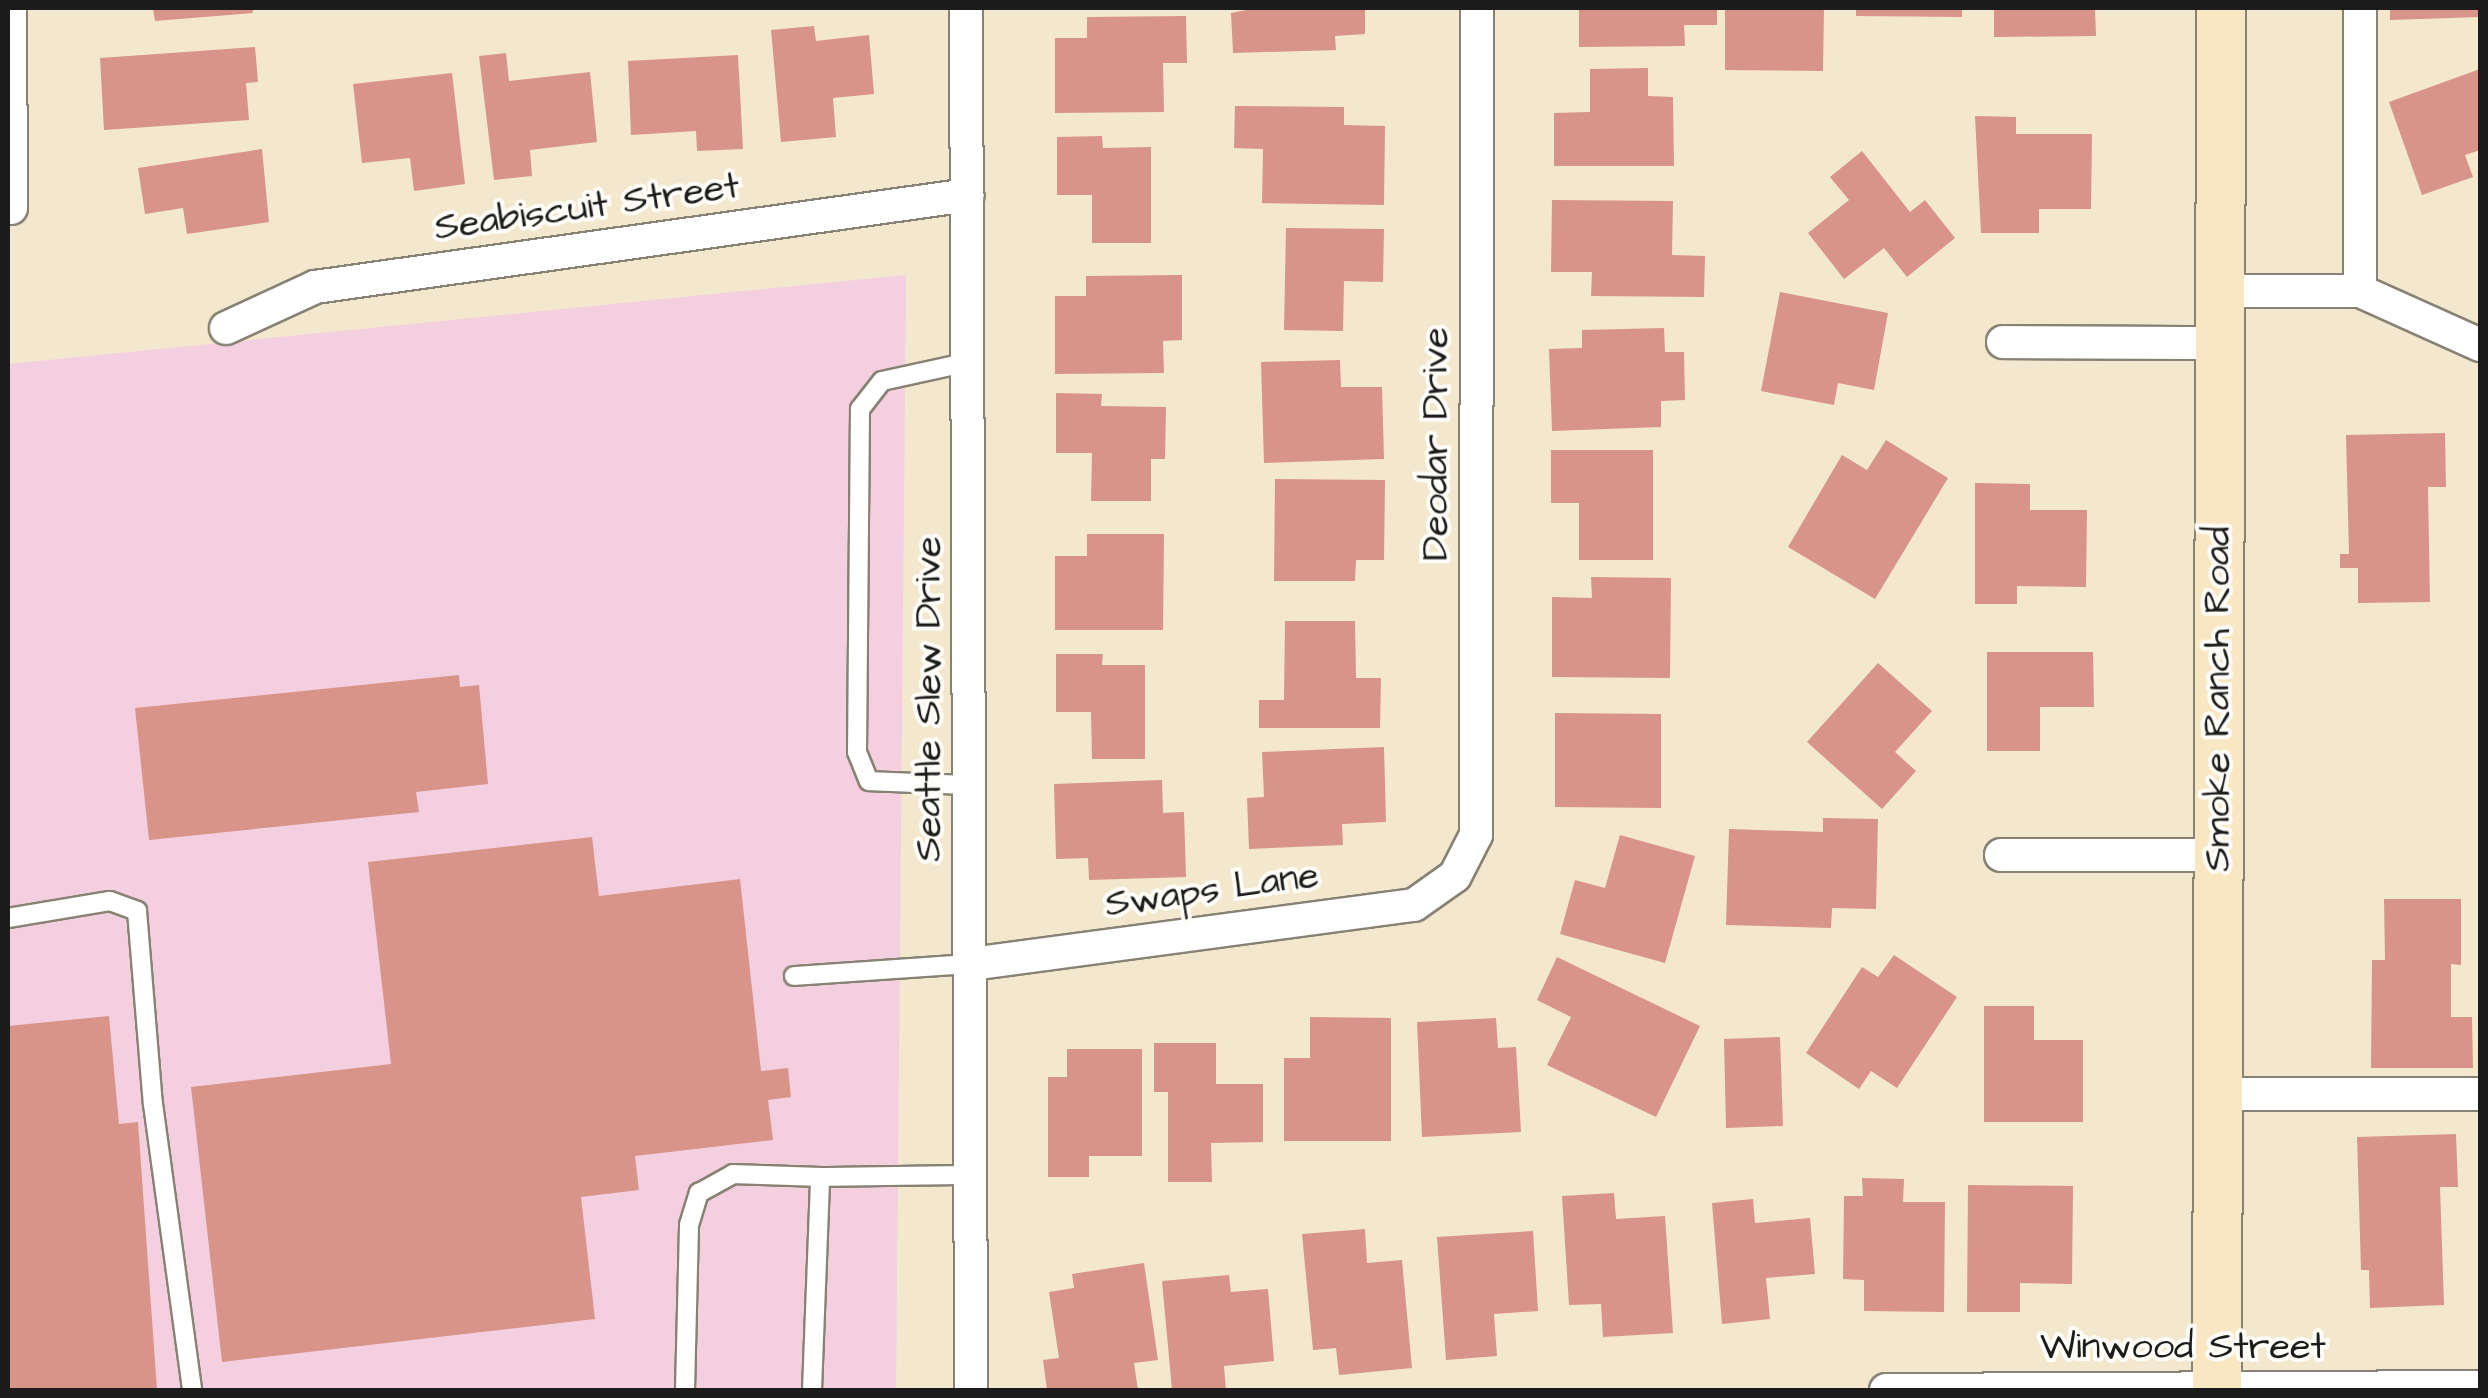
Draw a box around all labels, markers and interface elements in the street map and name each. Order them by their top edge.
street label: Seabiscuit Street [432,164,742,252]
street label: Deodar Drive [1414,327,1460,561]
street label: Smoke Ranch Road [2196,526,2242,872]
street label: Seattle Slew Drive [907,536,953,862]
street label: Swaps Lane [1102,853,1322,929]
street label: Winwood Street [2040,1325,2326,1371]

